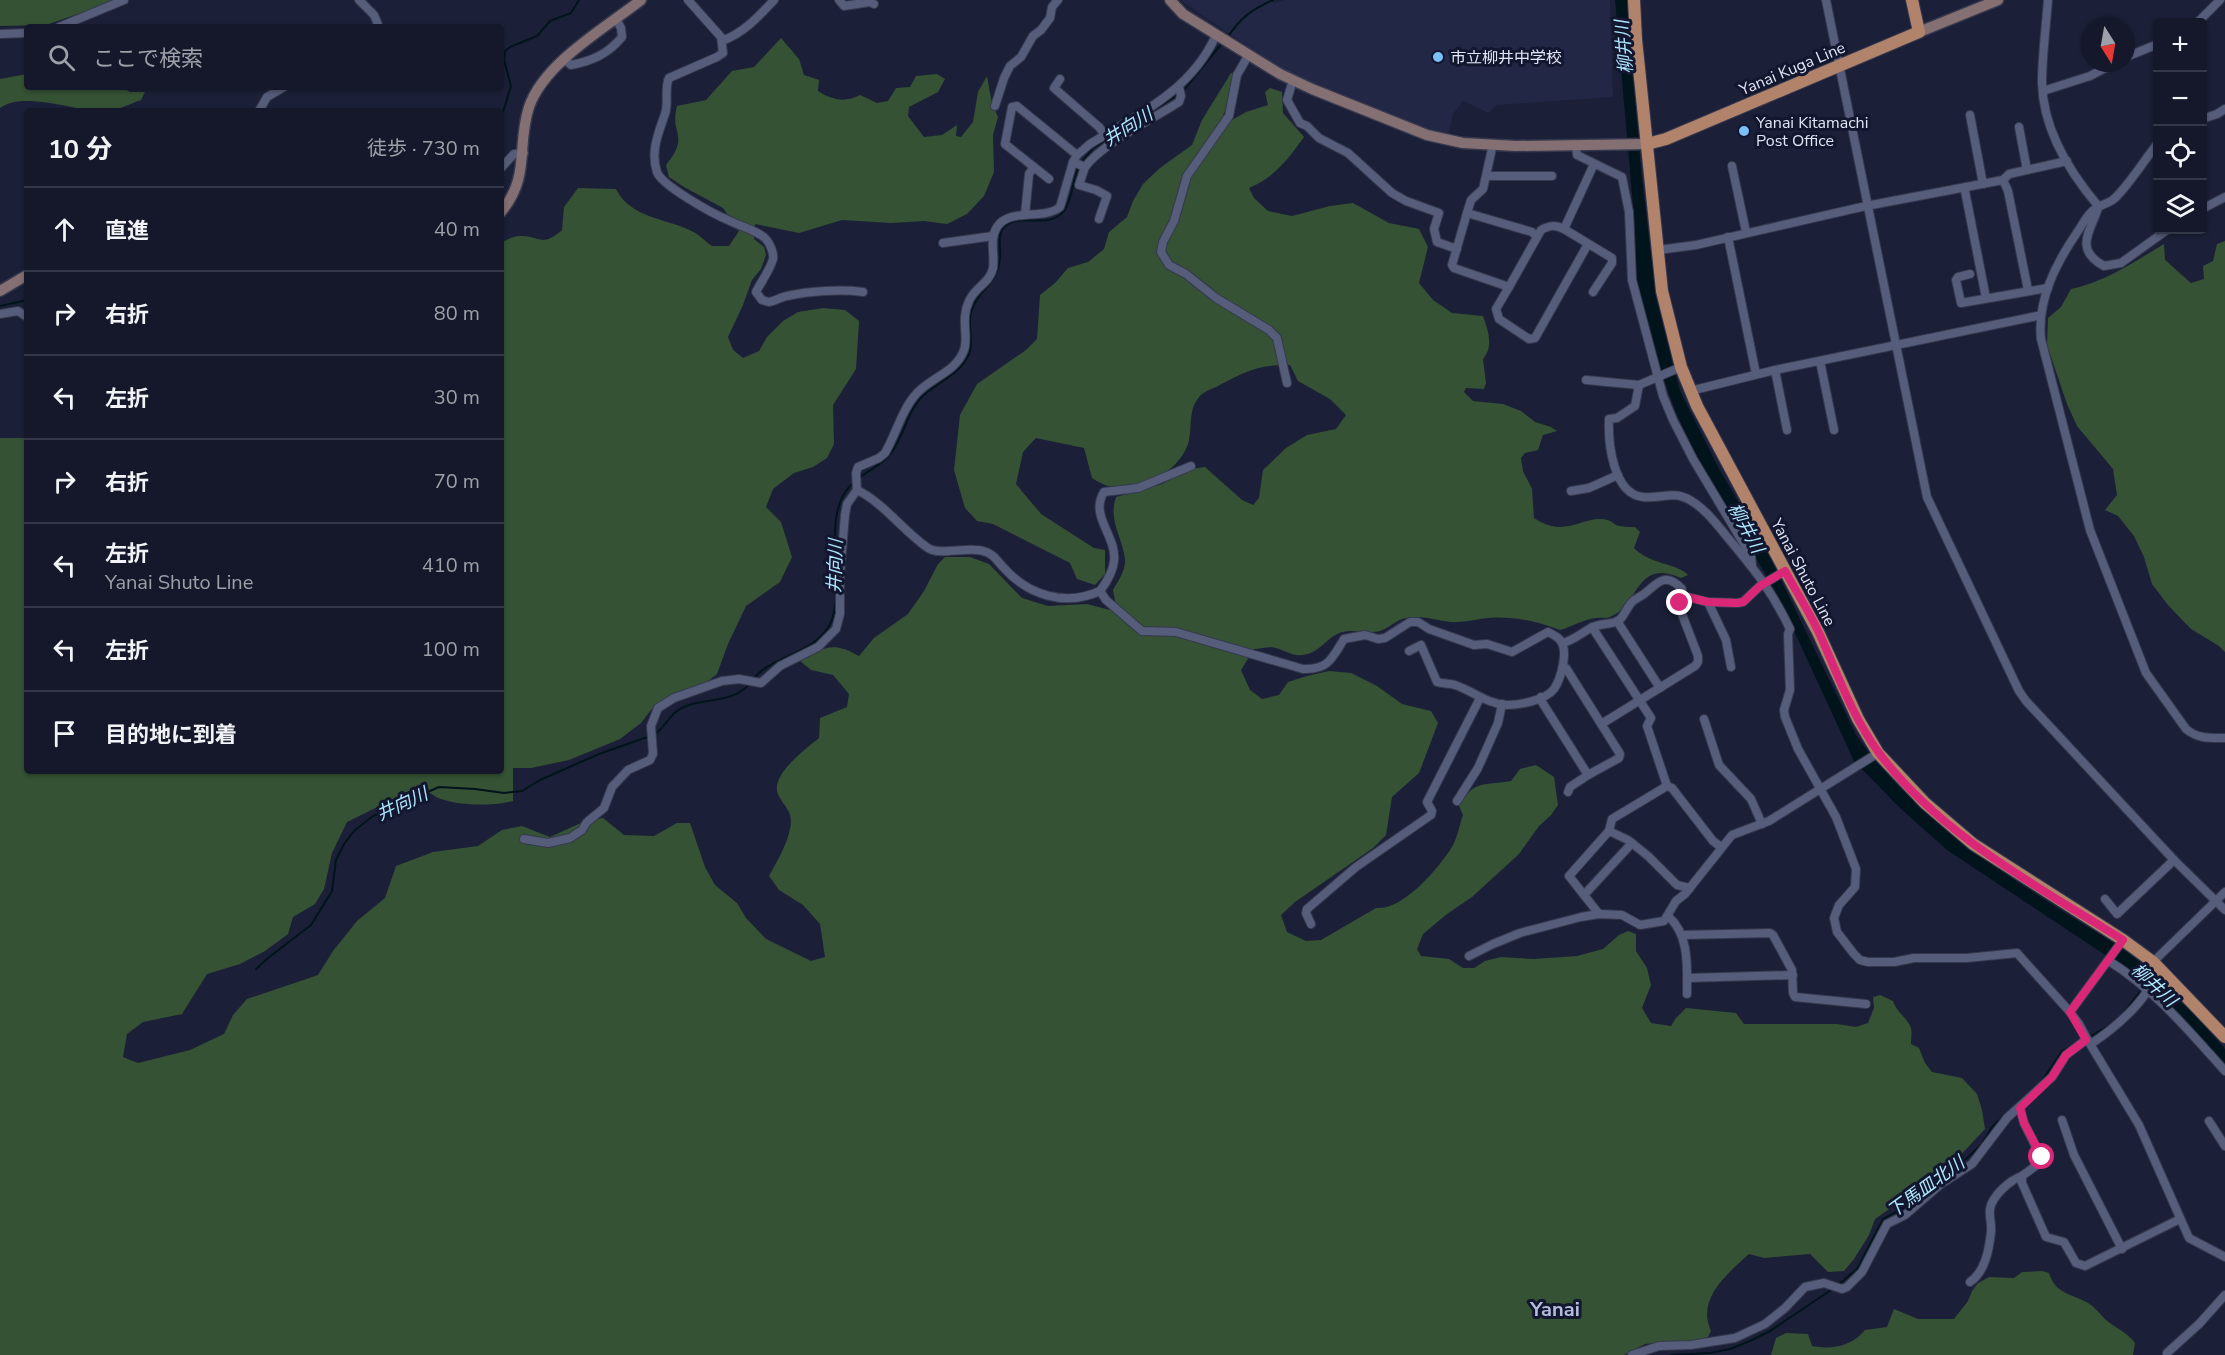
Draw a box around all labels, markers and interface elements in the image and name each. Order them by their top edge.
water label: 柳井川 [1610,17,1638,75]
north arrow [2081,18,2135,72]
map controls [2153,18,2207,234]
button: + [2153,18,2207,72]
search box [24,24,504,90]
street label: Yanai Kuga Line [1735,37,1849,102]
icon: search [45,41,78,74]
text: ここで検索 [93,44,203,74]
place label: 市立柳井中学校 [1450,47,1562,69]
marker: 市立柳井中学校 [1431,50,1445,64]
button: − [2153,72,2207,126]
water label: 井向川 [1099,101,1159,151]
place label: Yanai Kitamachi Post Office [1755,112,1868,152]
marker: Yanai Kitamachi Post Office [1737,124,1751,138]
button: locate [2153,126,2207,180]
text: 10 分 [48,132,112,167]
text: 徒歩 · 730 m [367,135,480,162]
button: layers [2153,180,2207,234]
icon: ahead [48,213,81,246]
text: 直進 [105,216,149,246]
text: 40 m [434,216,480,243]
icon: right [48,297,81,330]
text: 右折 [105,300,149,330]
text: 80 m [434,300,480,327]
icon: left [48,381,81,414]
text: 左折 [105,384,149,414]
text: 30 m [434,384,480,411]
icon: right [48,465,81,498]
text: 右折 [105,468,149,498]
text: 70 m [434,468,480,495]
water label: 柳井川 [1722,499,1771,559]
street label: Yanai Shuto Line [1765,514,1841,630]
water label: 井向川 [822,537,848,593]
text: 左折 [105,539,149,569]
icon: left [48,549,81,582]
text: 410 m [422,552,480,579]
text: Yanai Shuto Line [105,569,253,596]
route end [1666,589,1692,615]
icon: left [48,633,81,666]
text: 左折 [105,636,149,666]
text: 100 m [422,636,480,663]
icon: arrive [48,717,81,750]
text: 目的地に到着 [105,720,237,750]
water label: 井向川 [372,781,433,826]
water label: 柳井川 [2126,958,2183,1014]
route start [2028,1143,2054,1169]
water label: 下馬皿北川 [1883,1150,1971,1223]
district label: Yanai [1529,1296,1580,1323]

